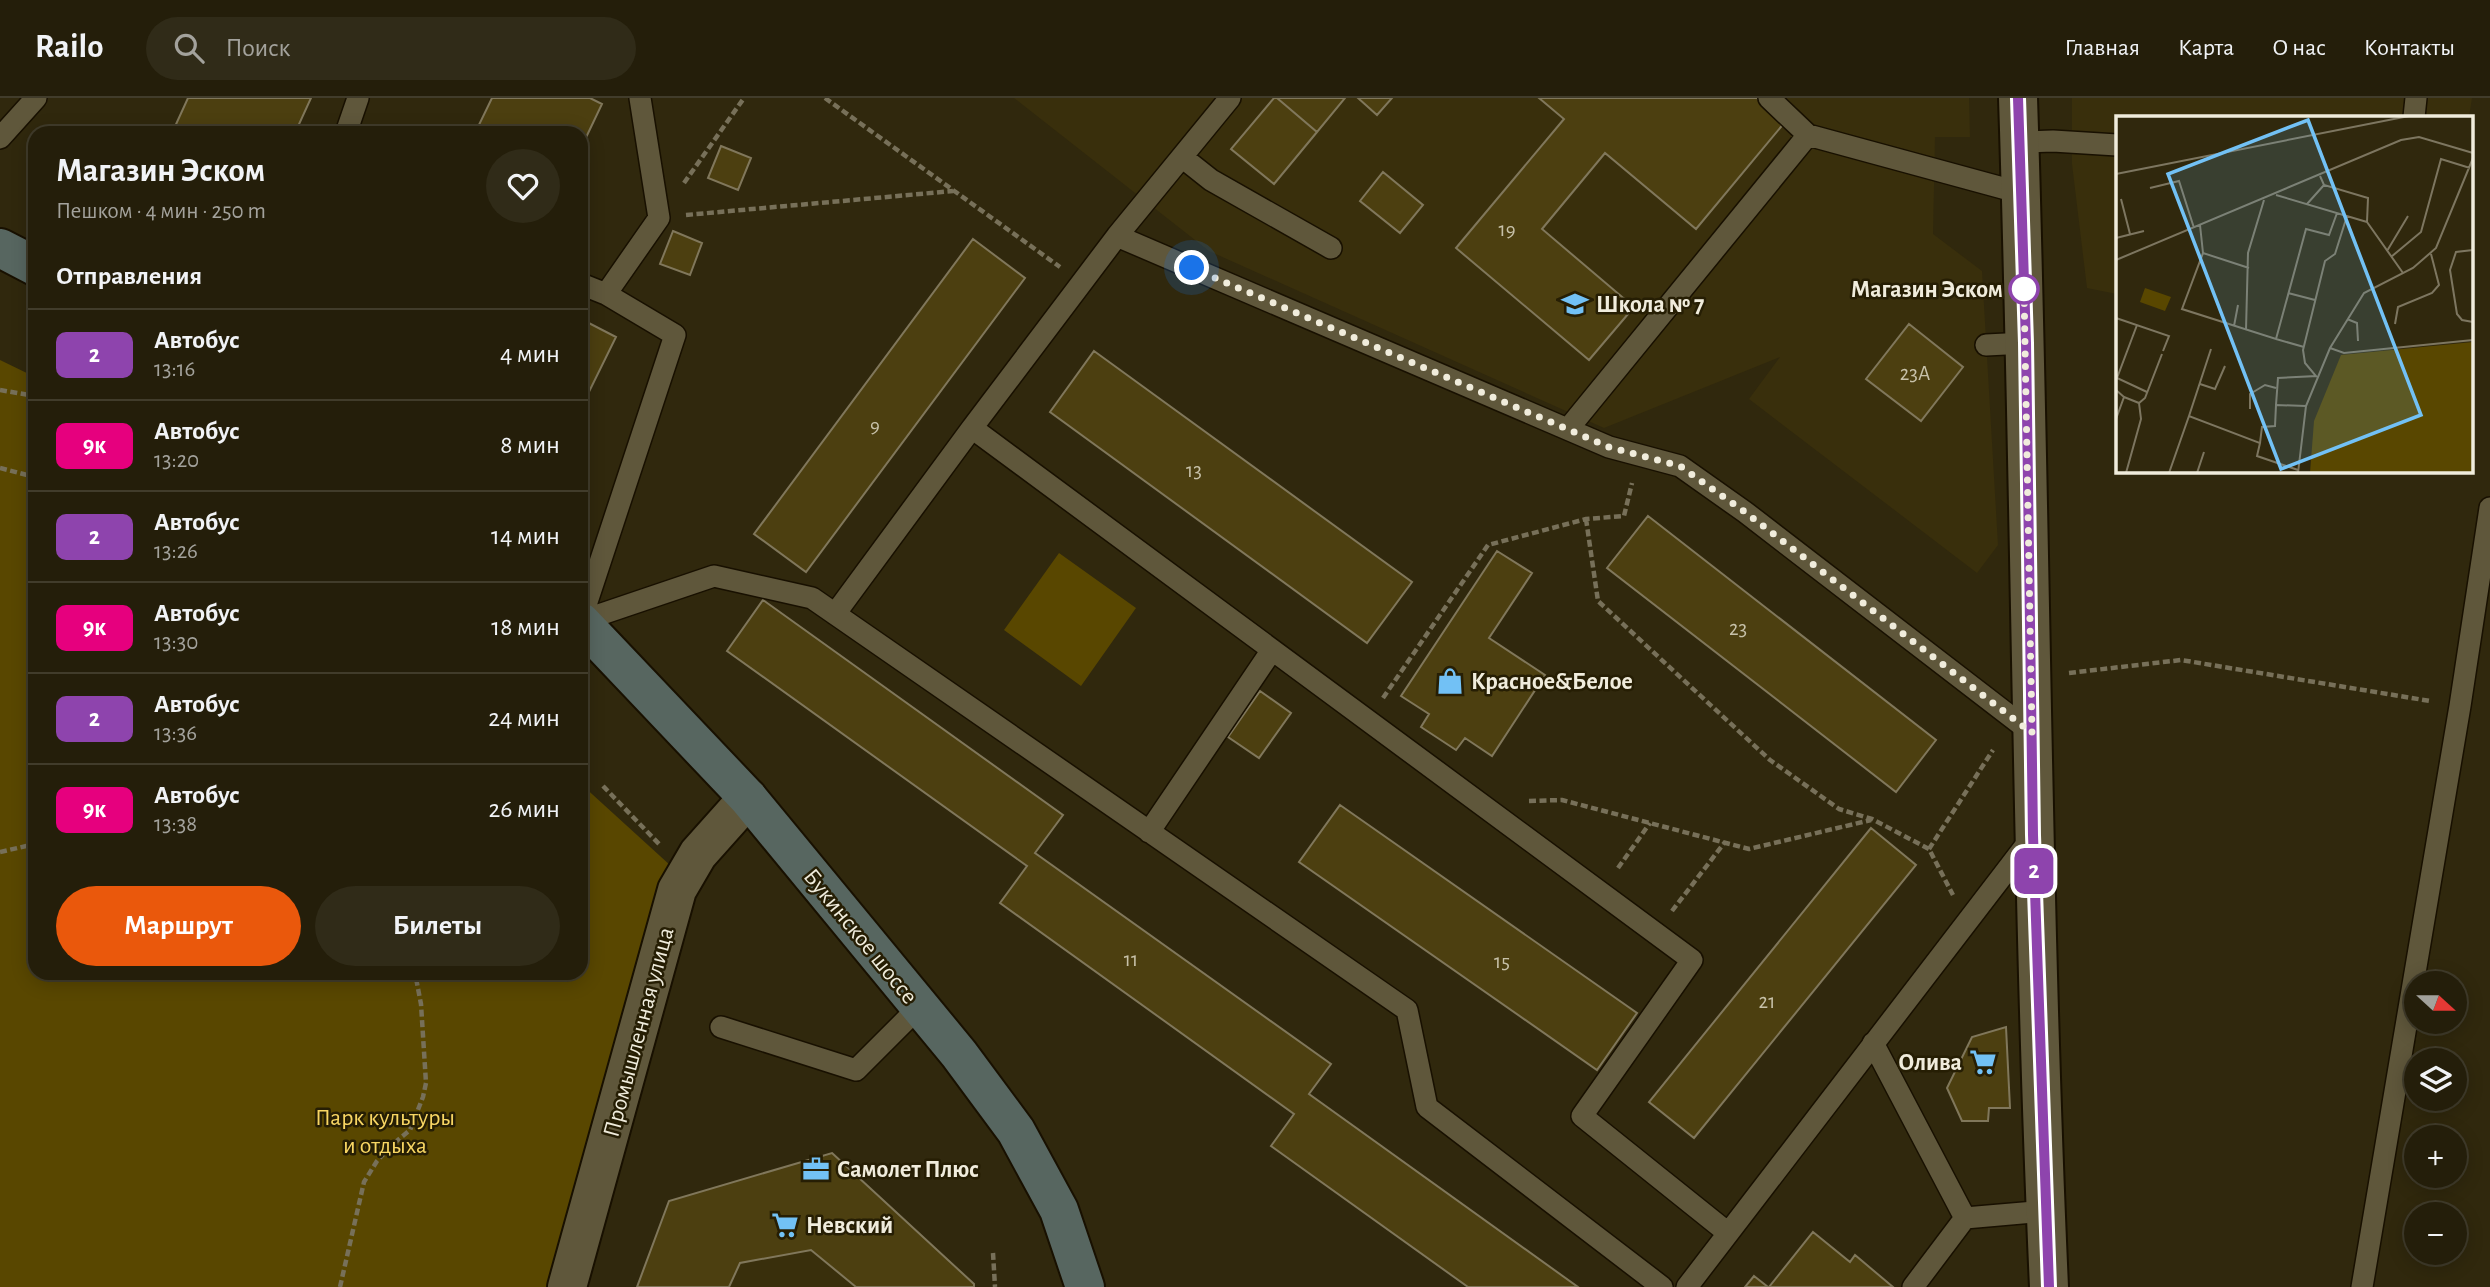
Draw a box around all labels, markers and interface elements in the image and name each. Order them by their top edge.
search box [146,17,636,80]
icon: search [170,29,208,67]
text: Railo [35,31,104,64]
text: Поиск [226,35,291,61]
text: Главная [2065,36,2140,60]
text: Карта [2178,36,2234,60]
text: О нас [2272,36,2326,60]
text: Контакты [2364,36,2455,60]
inset map [2116,116,2472,472]
button: heart [486,149,560,223]
text: Магазин Эском [56,155,265,188]
text: Пешком · 4 мин · 250 m [56,200,266,223]
house number: 19 [1498,219,1516,240]
your location [1174,250,1209,285]
text: Отправления [56,263,202,289]
marker: Магазин Эском [2009,274,2039,304]
place label: Магазин Эском [1851,278,2003,302]
school or university icon: Школа № 7 [1560,289,1590,319]
place label: Школа № 7 [1596,293,1704,317]
text: Автобус [154,327,240,353]
text: 4 мин [500,341,560,367]
text: 2 [89,343,100,367]
text: 13:16 [154,358,195,381]
house number: 23А [1900,363,1930,384]
house number: 9 [870,415,880,436]
text: Автобус [154,418,240,444]
text: 8 мин [500,432,560,458]
text: 9к [83,434,106,458]
text: 13:20 [154,449,199,472]
house number: 13 [1186,460,1202,481]
text: Автобус [154,509,240,535]
text: 14 мин [491,523,560,549]
text: 2 [89,525,100,549]
text: 13:26 [154,540,198,563]
text: Автобус [154,600,240,626]
text: 18 мин [491,614,560,640]
text: 9к [83,616,106,640]
house number: 23 [1729,618,1747,639]
text: 13:30 [154,631,198,654]
shop icon: Красное&Белое [1435,666,1465,696]
place label: Красное&Белое [1471,670,1633,694]
text: Автобус [154,691,240,717]
text: 24 мин [488,705,560,731]
text: 2 [89,707,100,731]
text: 13:36 [154,722,197,745]
text: Автобус [154,782,240,808]
text: 26 мин [488,796,560,822]
text: 9к [83,798,106,822]
text: 13:38 [154,813,197,836]
line badge: 2 [2011,848,2057,894]
text: 2 [2028,859,2040,883]
street label: Букинское шоссе [799,865,922,1009]
button: Маршрут [56,886,301,966]
button: Билеты [315,886,560,966]
street label: Промышленная улица [599,925,679,1140]
house number: 11 [1124,949,1138,970]
house number: 15 [1494,951,1510,972]
north arrow [2404,971,2468,1034]
map controls [2404,971,2467,1265]
house number: 21 [1759,991,1775,1012]
supermarket icon: Олива [1968,1047,1998,1077]
button: layers [2404,1048,2467,1111]
place label: Олива [1898,1051,1962,1075]
park label: Парк культуры и отдыха [315,1106,455,1158]
button: + [2404,1125,2467,1188]
office icon: Самолет Плюс [801,1154,831,1184]
place label: Самолет Плюс [837,1158,979,1182]
button: − [2404,1202,2467,1265]
supermarket icon: Невский [770,1210,800,1240]
place label: Невский [806,1214,893,1238]

